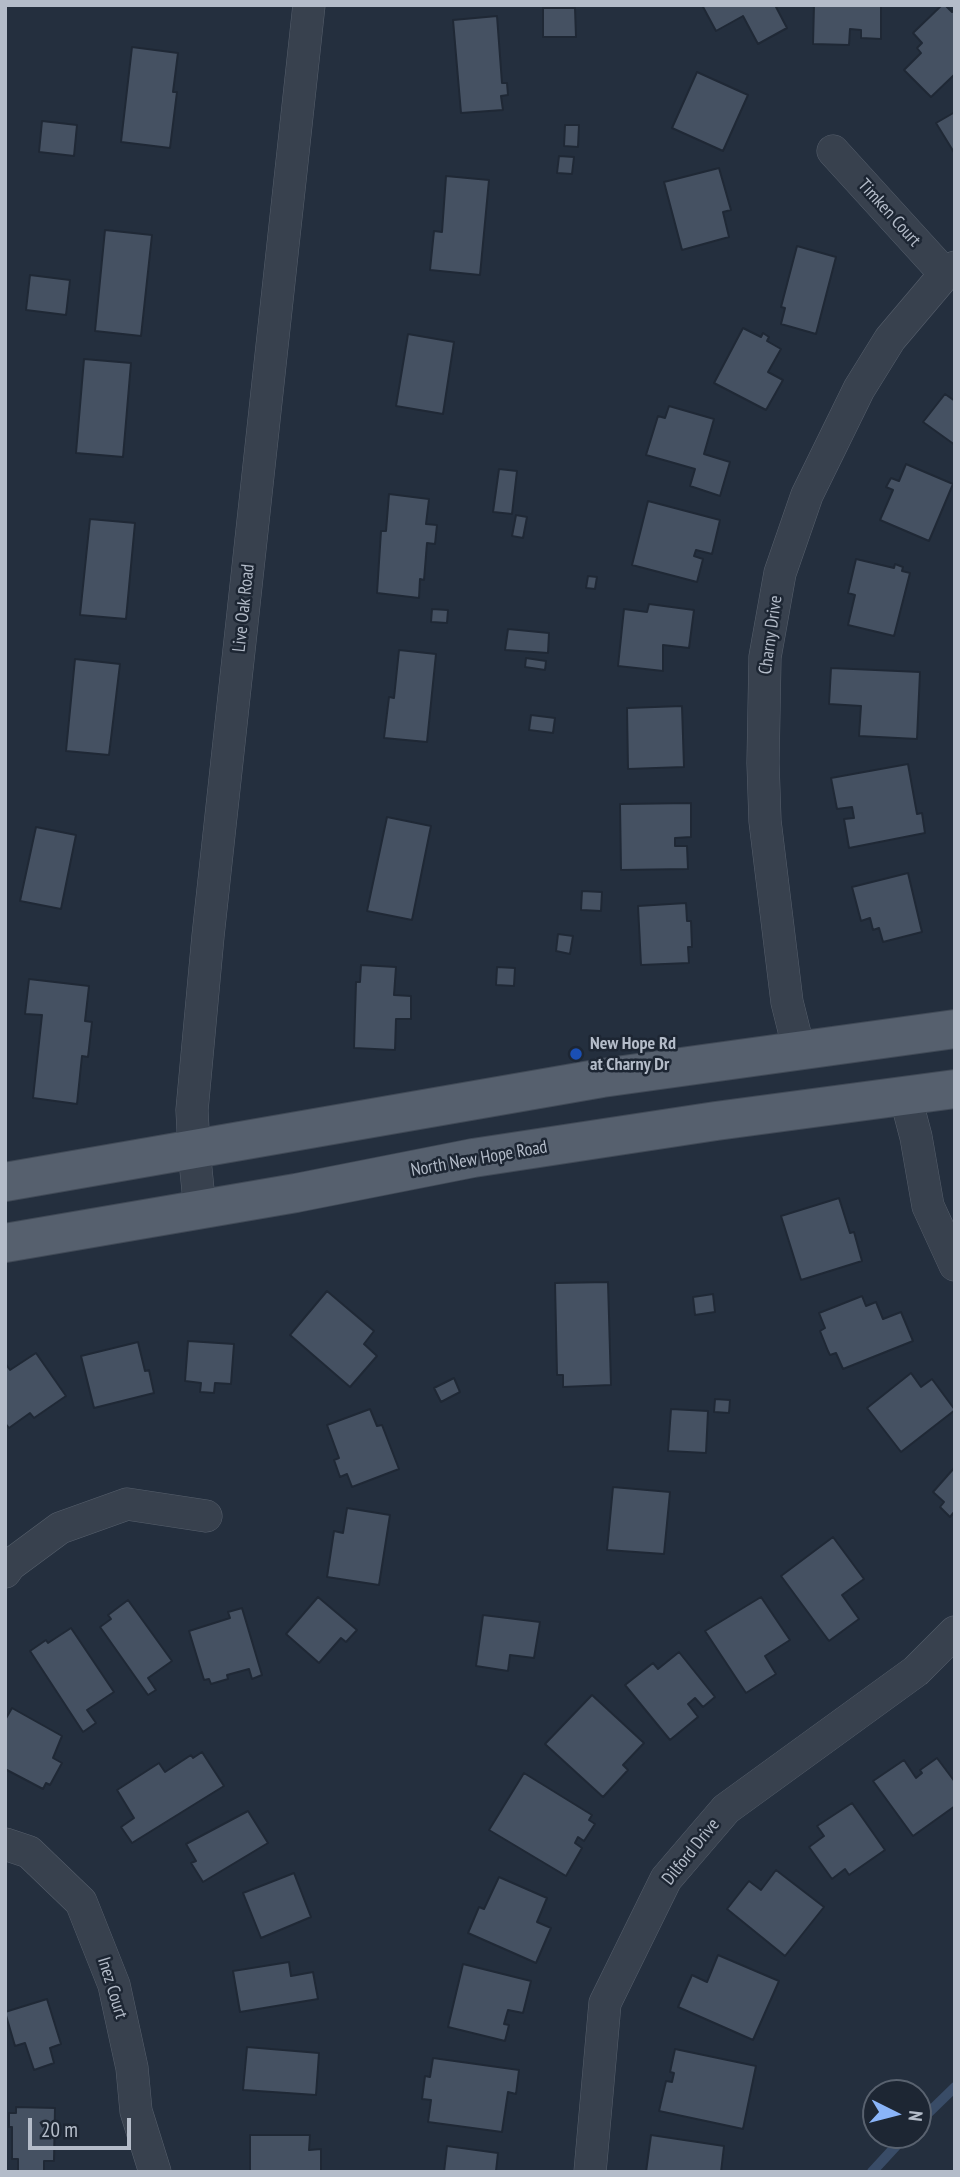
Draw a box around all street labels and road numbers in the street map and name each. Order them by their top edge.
street label: Timken Court [853,175,925,251]
street label: Live Oak Road [229,563,259,653]
street label: Charny Drive [755,594,787,676]
street label: North New Hope Road [409,1136,549,1182]
street label: Dilford Drive [658,1814,724,1890]
street label: Inez Court [92,1955,132,2021]

